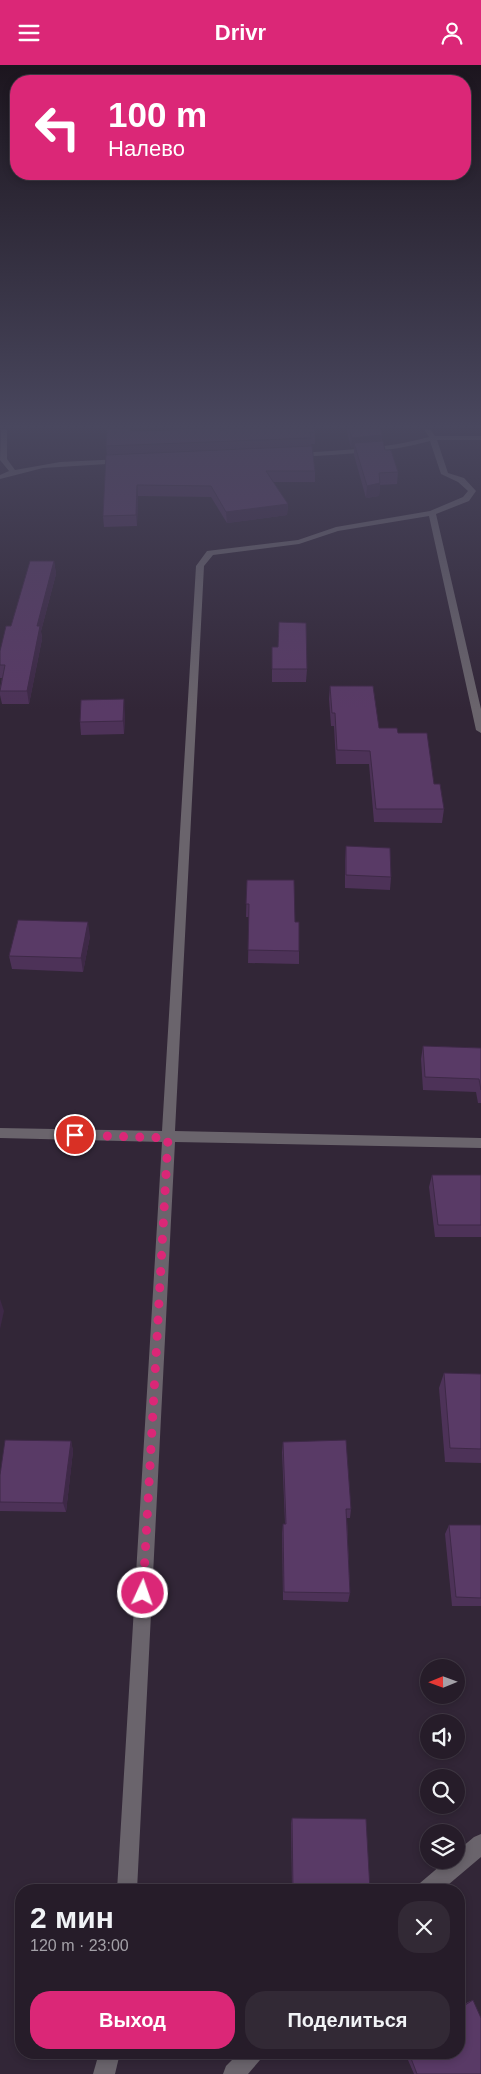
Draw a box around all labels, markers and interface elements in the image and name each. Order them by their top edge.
icon: menu [15,19,43,47]
icon: person [438,19,466,47]
text: Drivr [215,20,266,45]
icon: left [25,95,90,160]
text: 100 m [108,95,207,134]
text: Налево [108,136,185,161]
pin [54,1114,96,1156]
icon: arrive [61,1121,89,1149]
position arrow [116,1566,168,1618]
north arrow [420,1659,465,1704]
map controls [420,1659,465,1869]
button: sound [420,1714,465,1759]
button: search [420,1769,465,1814]
button: layers [420,1824,465,1869]
text: 2 мин [30,1901,114,1934]
button: close [398,1901,450,1953]
text: 120 m · 23:00 [30,1937,129,1954]
button: Выход [30,1991,235,2049]
button: Поделиться [245,1991,450,2049]

